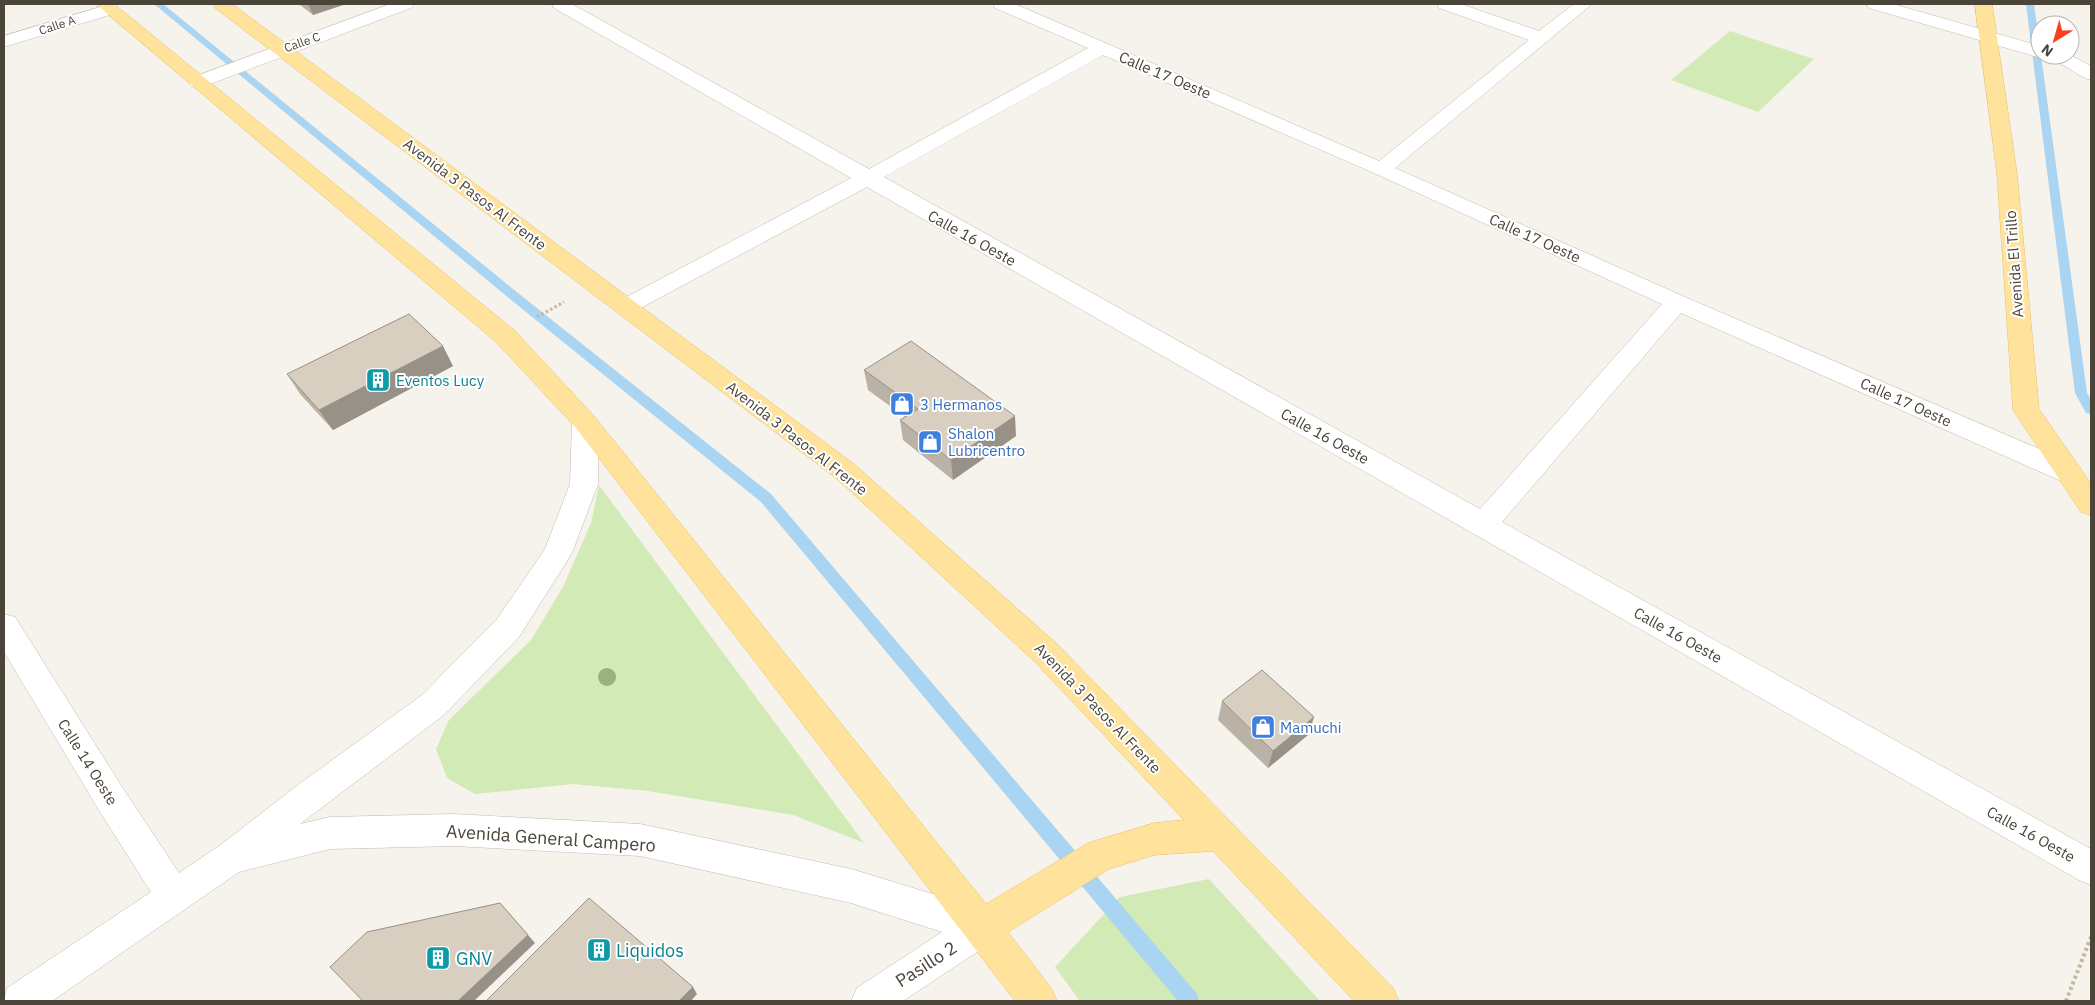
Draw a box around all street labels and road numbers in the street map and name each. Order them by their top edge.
street label: Calle A [37,12,77,38]
street label: Calle C [282,28,323,55]
street label: Calle 17 Oeste [1116,47,1214,103]
street label: Avenida 3 Pasos Al Frente [400,134,550,254]
street label: Calle 16 Oeste [924,206,1020,270]
street label: Calle 17 Oeste [1486,209,1584,267]
street label: Avenida El Trillo [2001,210,2027,318]
street label: Calle 17 Oeste [1857,373,1955,431]
street label: Avenida 3 Pasos Al Frente [722,377,872,499]
street label: Calle 16 Oeste [1277,404,1373,468]
street label: Calle 16 Oeste [1630,603,1726,667]
street label: Avenida 3 Pasos Al Frente [1031,639,1165,777]
street label: Calle 14 Oeste [54,715,122,809]
street label: Calle 16 Oeste [1983,802,2079,866]
street label: Avenida General Campero [445,819,657,857]
street label: Pasillo 2 [891,936,961,992]

